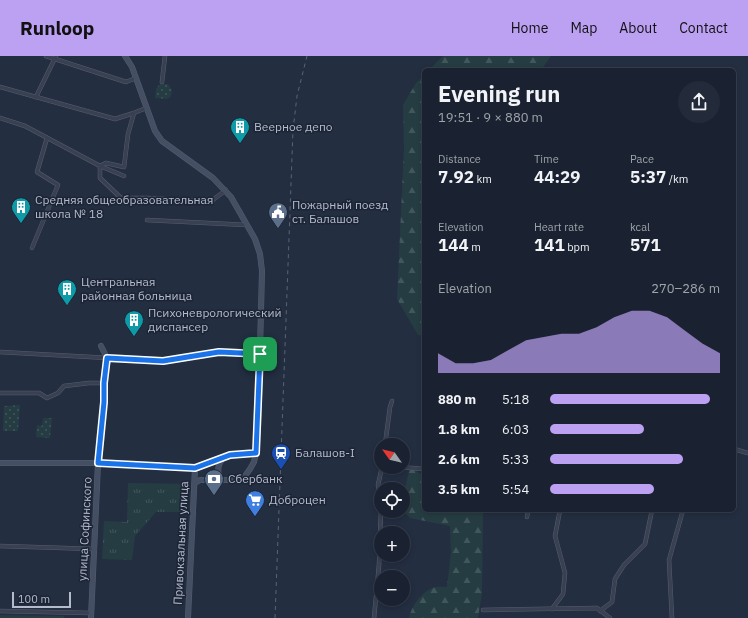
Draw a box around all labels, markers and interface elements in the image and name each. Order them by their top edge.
text: Runloop [20,16,94,40]
text: Home [511,19,548,37]
text: Map [570,19,597,37]
text: About [619,19,657,37]
text: Contact [679,19,728,37]
text: Evening run [438,79,560,108]
button: share [678,81,720,123]
text: 19:51 · 9 × 880 m [438,109,543,126]
building icon: Веерное депо [229,116,251,144]
place label: Веерное депо [254,119,333,134]
text: Distance [438,152,481,166]
text: Time [534,152,559,166]
text: Pace [630,152,654,166]
text: 7.92 [438,166,474,188]
text: 44:29 [534,166,580,188]
text: 5:37 [630,166,666,188]
text: km [474,172,492,186]
text: /km [666,172,688,186]
place label: Средняя общеобразовательная школа № 18 [35,192,213,221]
building icon: Средняя общеобразовательная школа № 18 [10,196,32,224]
place label: Пожарный поезд ст. Балашов [292,197,388,226]
public building icon: Пожарный поезд ст. Балашов [267,201,289,229]
text: Elevation [438,220,484,234]
text: Heart rate [534,220,584,234]
text: kcal [630,220,650,234]
text: 144 [438,234,469,256]
text: 141 [534,234,565,256]
text: 571 [630,234,661,256]
text: m [469,240,481,254]
text: bpm [565,240,590,254]
place label: Центральная районная больница [81,274,193,303]
building icon: Центральная районная больница [56,278,78,306]
text: Elevation [438,280,492,297]
text: 270–286 m [651,280,720,297]
place label: Психоневрологический диспансер [148,305,282,334]
building icon: Психоневрологический диспансер [123,309,145,337]
pin [243,337,277,371]
icon: arrive [249,343,271,365]
text: 880 m [438,391,476,408]
text: 5:18 [502,391,529,408]
text: 1.8 km [438,421,480,438]
text: 6:03 [502,421,529,438]
north arrow [374,438,410,474]
map controls [374,438,410,606]
station icon: Балашов-I [270,442,292,470]
place label: Балашов-I [295,445,355,460]
text: 2.6 km [438,451,480,468]
text: 5:33 [502,451,529,468]
bank icon: Сбербанк [203,468,225,496]
place label: Сбербанк [228,471,283,486]
street label: улица Софинского [74,476,95,581]
street label: Привокзальная улица [170,480,191,605]
text: 3.5 km [438,481,480,498]
text: 5:54 [502,481,529,498]
button: locate [374,482,410,518]
supermarket icon: Доброцен [244,489,266,517]
place label: Доброцен [269,492,326,507]
button: + [374,526,410,562]
button: − [374,570,410,606]
scale bar [12,590,71,609]
text: 100 m [18,592,50,606]

